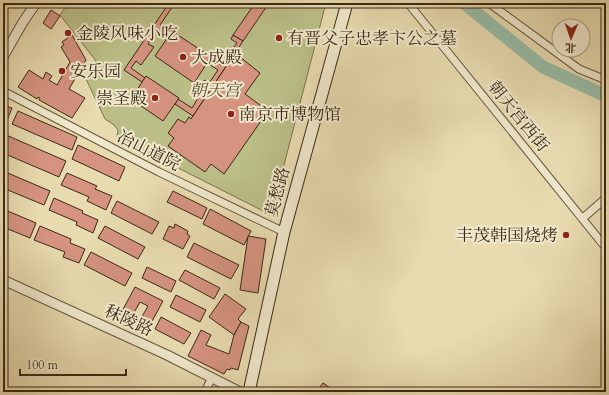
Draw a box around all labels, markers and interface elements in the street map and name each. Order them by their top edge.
north arrow [551,18,591,58]
place label: 金陵风味小吃 [76,22,178,45]
place label: 有晋父子忠孝卞公之墓 [287,27,457,50]
marker: 金陵风味小吃 [63,28,73,38]
marker: 有晋父子忠孝卞公之墓 [274,33,284,43]
text: 北 [565,40,576,55]
place label: 大成殿 [191,46,242,69]
marker: 大成殿 [178,52,188,62]
place label: 安乐园 [70,60,121,83]
marker: 安乐园 [57,66,67,76]
street label: 朝天宫西街 [483,76,554,157]
park label: 朝天宫 [190,79,243,102]
place label: 崇圣殿 [96,87,147,110]
marker: 崇圣殿 [150,93,160,103]
place label: 南京市博物馆 [239,103,341,126]
marker: 南京市博物馆 [226,109,236,119]
street label: 冶山道院 [113,125,184,176]
street label: 莫愁路 [260,165,295,220]
place label: 丰茂韩国烧烤 [456,224,558,247]
marker: 丰茂韩国烧烤 [561,230,571,240]
street label: 秣陵路 [101,299,157,342]
scale bar [20,351,126,377]
text: 100 m [26,357,59,373]

